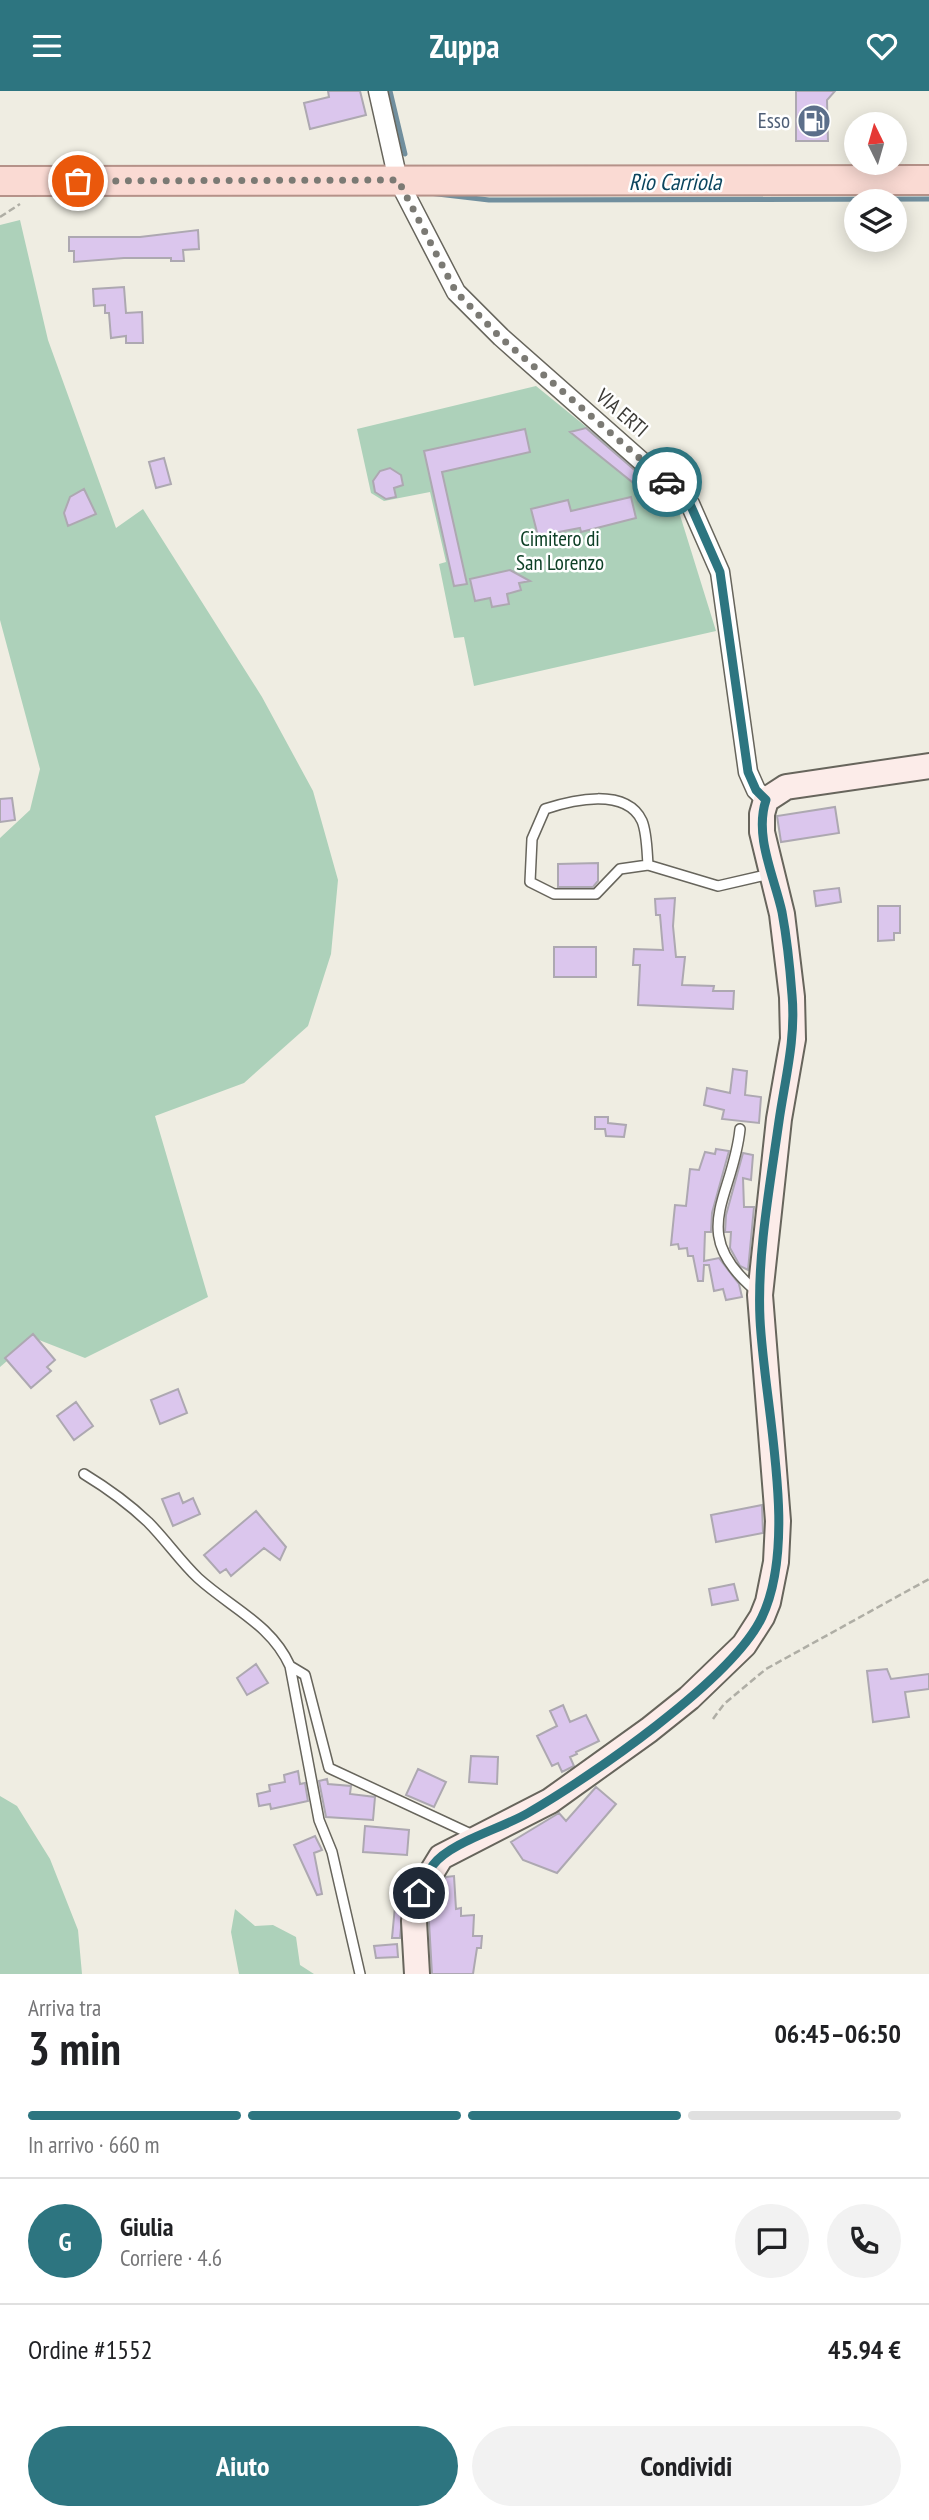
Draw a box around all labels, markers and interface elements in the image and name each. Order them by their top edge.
text: Zuppa [429,25,500,67]
icon: menu [28,27,66,65]
icon: heart [863,27,901,65]
fuel station icon: Esso [795,102,833,140]
place label: Esso [758,107,790,134]
north arrow [844,112,906,175]
map controls [844,112,907,252]
pin [48,151,108,211]
icon: bag [59,162,97,200]
water label: Rio Carriola [629,167,723,196]
button: layers [844,189,907,252]
street label: VIA ERTI [590,382,654,443]
courier [632,447,702,517]
icon: car [648,463,686,501]
park label: Cimitero di San Lorenzo [516,525,604,576]
pin [389,1863,449,1923]
icon: home [400,1874,438,1912]
text: Arriva tra [28,1993,101,2022]
text: 06:45–06:50 [774,2017,901,2050]
text: 3 min [28,2018,121,2078]
text: In arrivo · 660 m [28,2130,160,2159]
button: chat [735,2204,809,2278]
button: phone [827,2204,901,2278]
text: Giulia [120,2210,173,2243]
text: G [58,2225,72,2258]
text: Corriere · 4.6 [120,2243,222,2272]
text: Ordine #1552 [28,2333,152,2366]
text: 45.94 € [828,2333,901,2366]
button: Aiuto [28,2426,458,2506]
button: Condividi [472,2426,901,2506]

